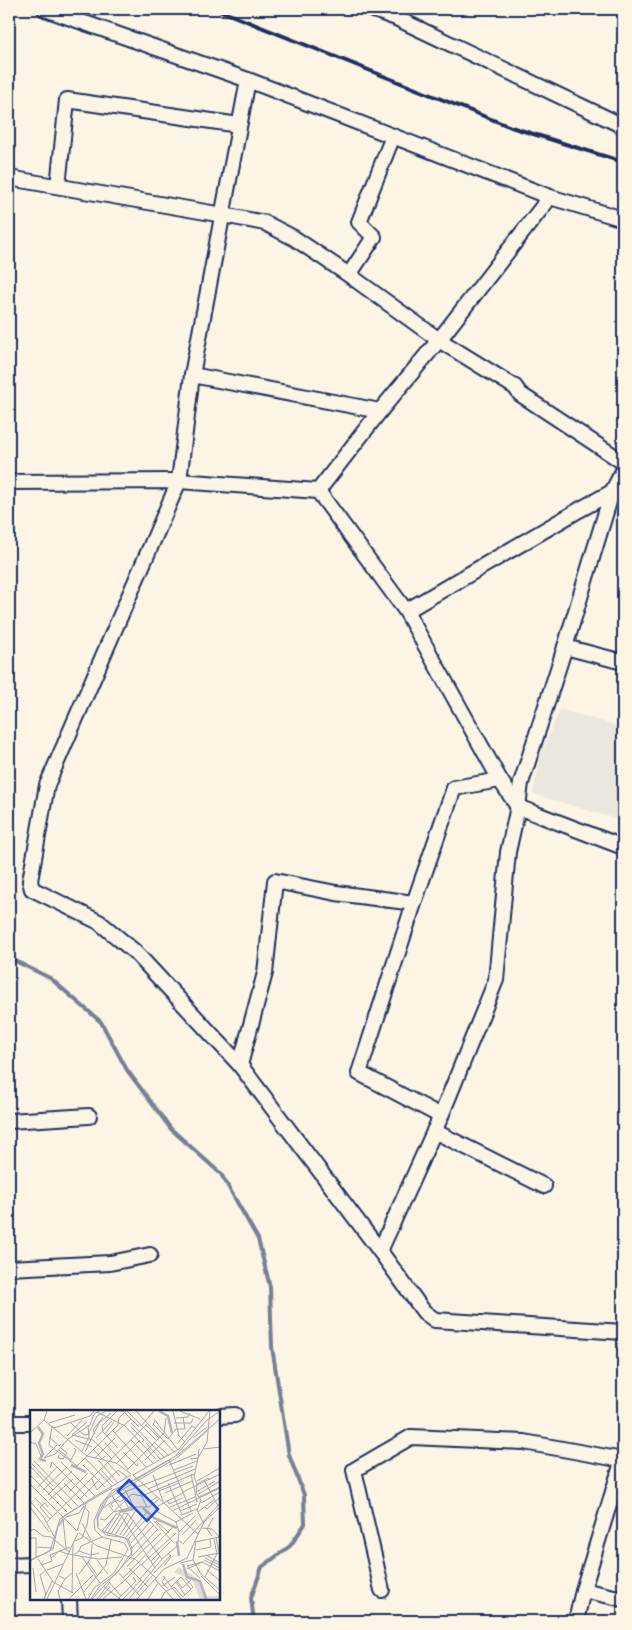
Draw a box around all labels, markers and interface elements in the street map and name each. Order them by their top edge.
inset map [30,1410,220,1600]

